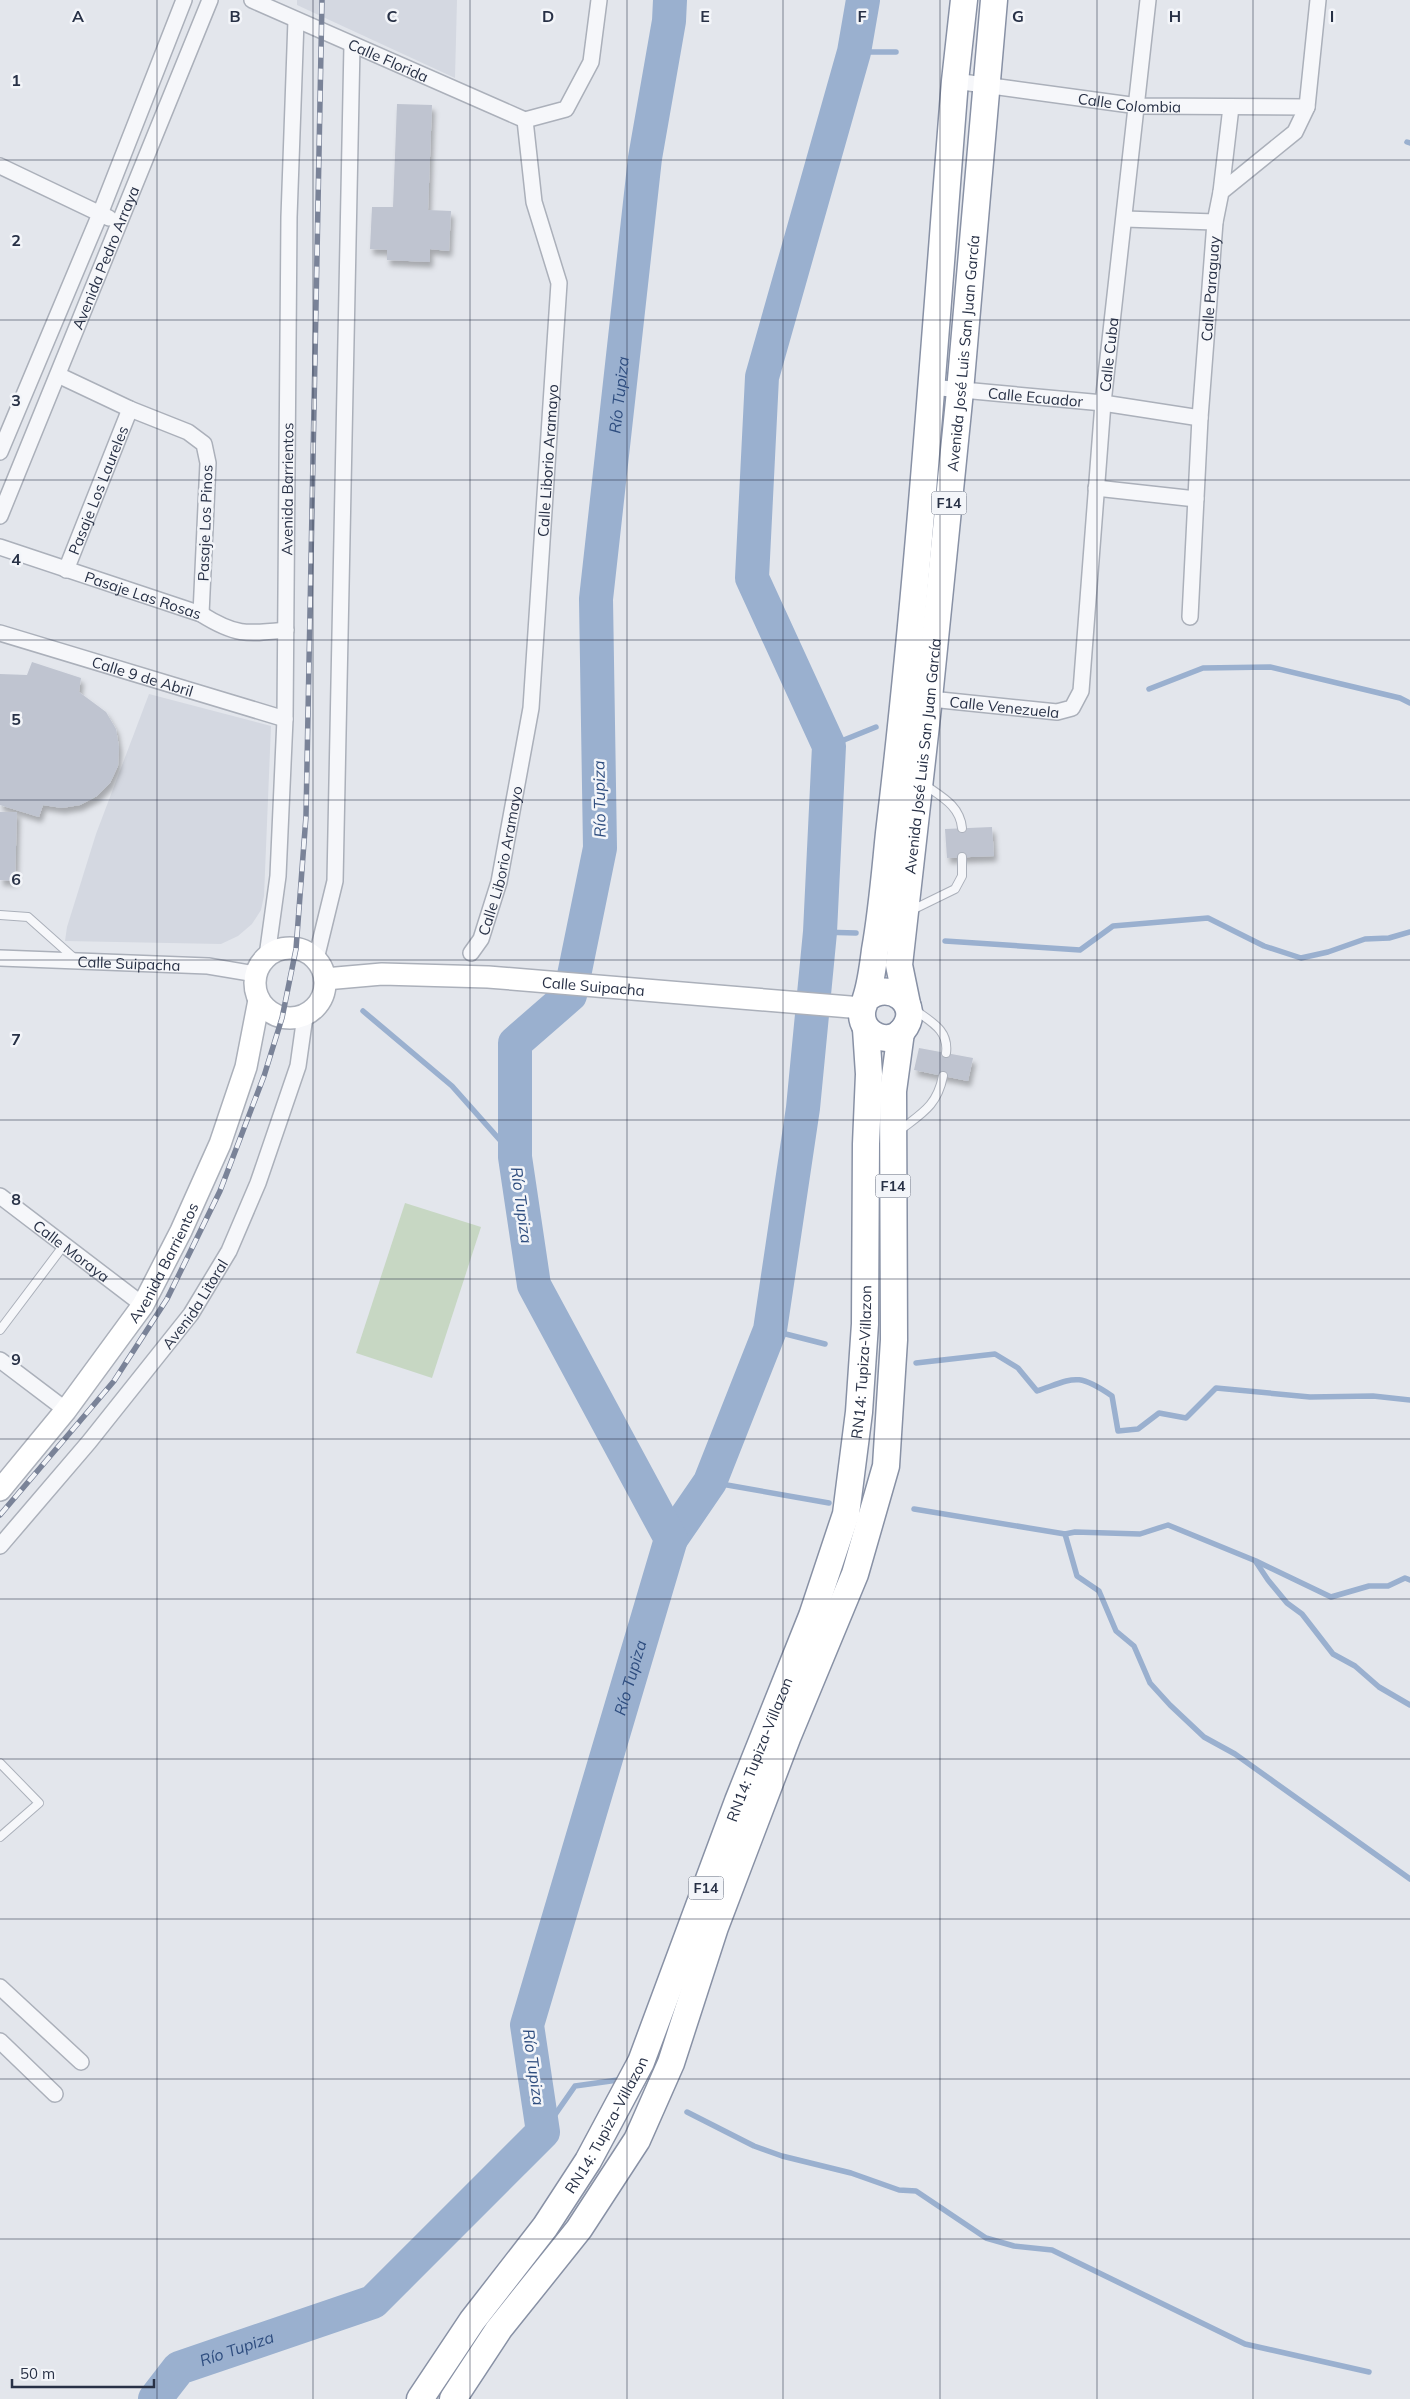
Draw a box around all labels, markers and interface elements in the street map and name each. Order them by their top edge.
text: A [72,6,84,26]
text: B [229,6,241,26]
text: C [387,6,398,26]
text: D [542,6,554,26]
text: E [700,6,710,26]
text: F [857,6,867,26]
text: G [1012,6,1024,26]
text: H [1169,6,1181,26]
text: I [1330,6,1334,26]
street label: Calle Florida [345,34,432,86]
text: 1 [11,70,21,90]
street label: Calle Colombia [1077,88,1181,116]
street label: Avenida Pedro Arraya [68,183,143,332]
text: 2 [11,230,21,250]
street label: Avenida José Luis San Juan García [942,234,983,472]
street label: Calle Paraguay [1196,235,1223,342]
street label: Calle Cuba [1095,316,1122,393]
water label: Río Tupiza [604,355,633,434]
street label: Calle Liborio Aramayo [533,383,562,537]
street label: Calle Ecuador [987,383,1084,411]
text: 3 [11,390,21,410]
street label: Avenida Barrientos [277,422,297,555]
street label: Pasaje Los Laureles [64,423,132,557]
street label: Pasaje Los Pinos [193,464,217,582]
road number: F14 [932,492,966,514]
text: 4 [11,549,21,569]
street label: Pasaje Las Rosas [82,566,204,623]
street label: Avenida José Luis San Juan García [900,637,945,875]
street label: Calle 9 de Abril [90,652,196,700]
street label: Calle Venezuela [949,692,1060,722]
text: 5 [11,709,21,729]
water label: Río Tupiza [588,760,610,838]
street label: Calle Liborio Aramayo [473,784,526,938]
text: 6 [11,869,21,889]
street label: Calle Suipacha [77,951,181,974]
street label: Calle Suipacha [541,972,646,999]
text: 7 [11,1029,21,1049]
water label: Río Tupiza [507,1165,537,1245]
road number: F14 [876,1174,910,1198]
text: 8 [11,1189,21,1209]
street label: Avenida Barrientos [124,1199,202,1326]
street label: Calle Moraya [30,1215,113,1286]
street label: Avenida Litoral [158,1255,232,1353]
street label: RN14: Tupiza-Villazon [846,1285,875,1440]
text: 9 [11,1349,21,1369]
water label: Río Tupiza [609,1637,651,1718]
street label: RN14: Tupiza-Villazon [722,1674,796,1824]
road number: F14 [688,1876,724,1900]
water label: Río Tupiza [519,2027,549,2107]
street label: RN14: Tupiza-Villazon [560,2054,652,2197]
water label: Río Tupiza [197,2326,277,2370]
scale bar [12,2356,155,2388]
text: 50 m [20,2364,55,2383]

